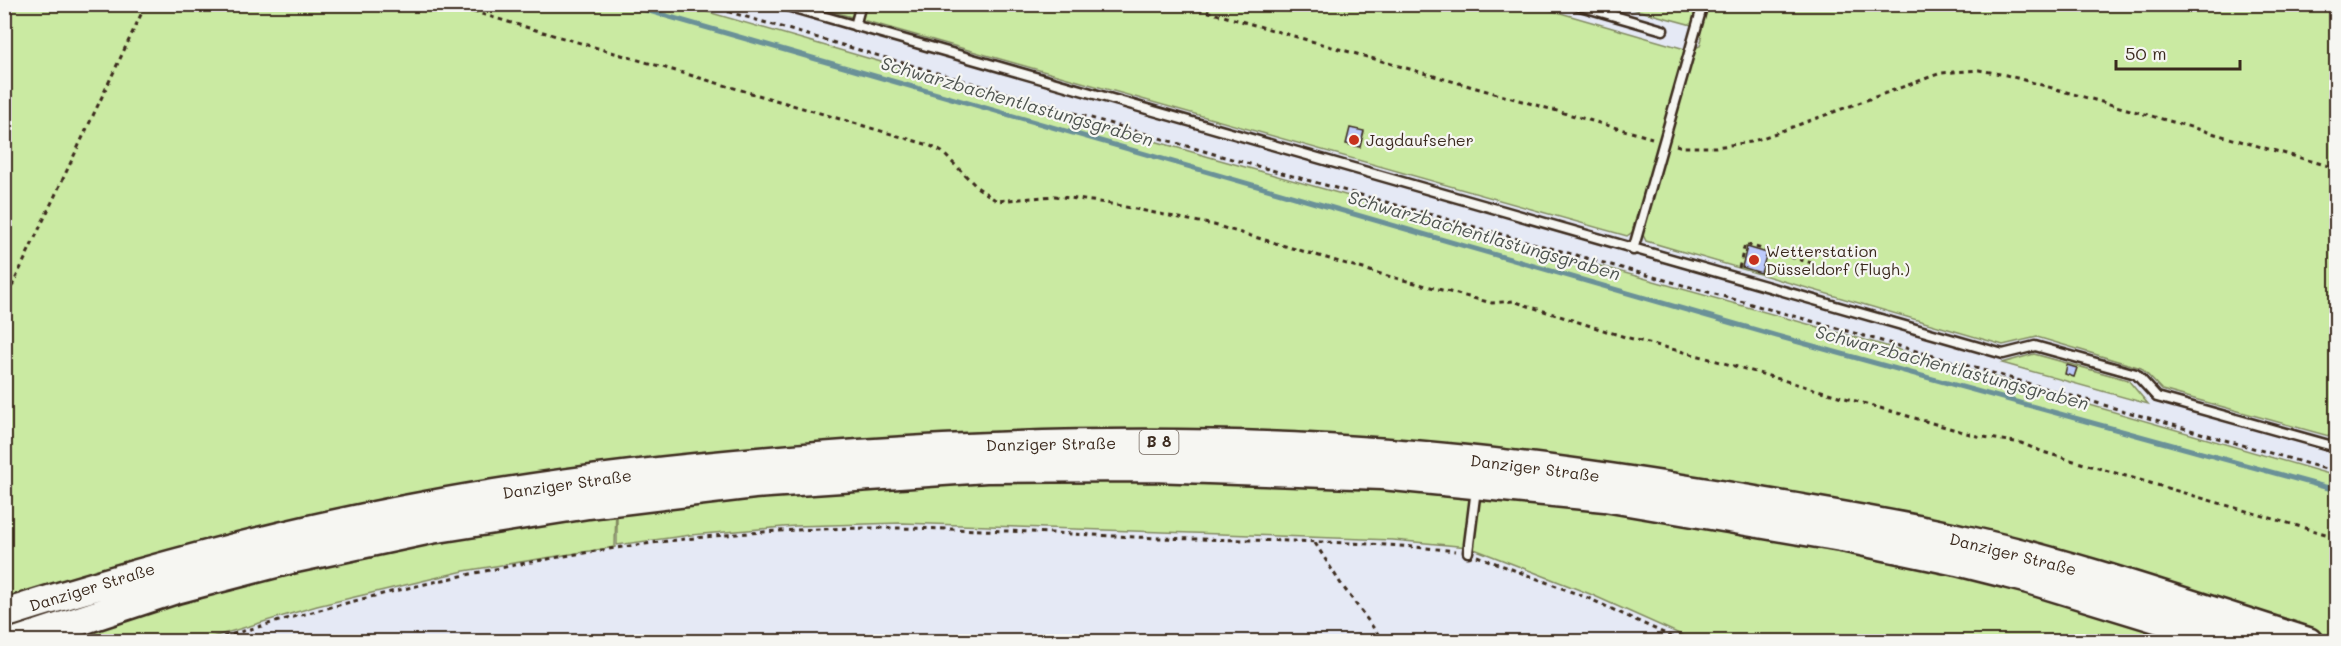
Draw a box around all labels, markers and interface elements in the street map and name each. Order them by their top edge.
scale bar [2116,33,2240,71]
text: 50 m [2125,41,2167,65]
water label: Schwarzbachentlastungsgraben [878,51,1156,151]
place label: Jagdaufseher [1366,129,1474,150]
marker: Jagdaufseher [1347,133,1361,147]
water label: Schwarzbachentlastungsgraben [1345,185,1623,285]
place label: Wetterstation Düsseldorf (Flugh.) [1766,240,1910,279]
marker: Wetterstation Düsseldorf (Flugh.) [1747,253,1761,267]
water label: Schwarzbachentlastungsgraben [1813,319,2092,415]
road number: B 8 [1140,430,1178,454]
street label: Danziger Straße [986,432,1116,455]
street label: Danziger Straße [1469,449,1601,486]
street label: Danziger Straße [501,464,633,503]
street label: Danziger Straße [1947,528,2079,579]
street label: Danziger Straße [27,557,157,616]

